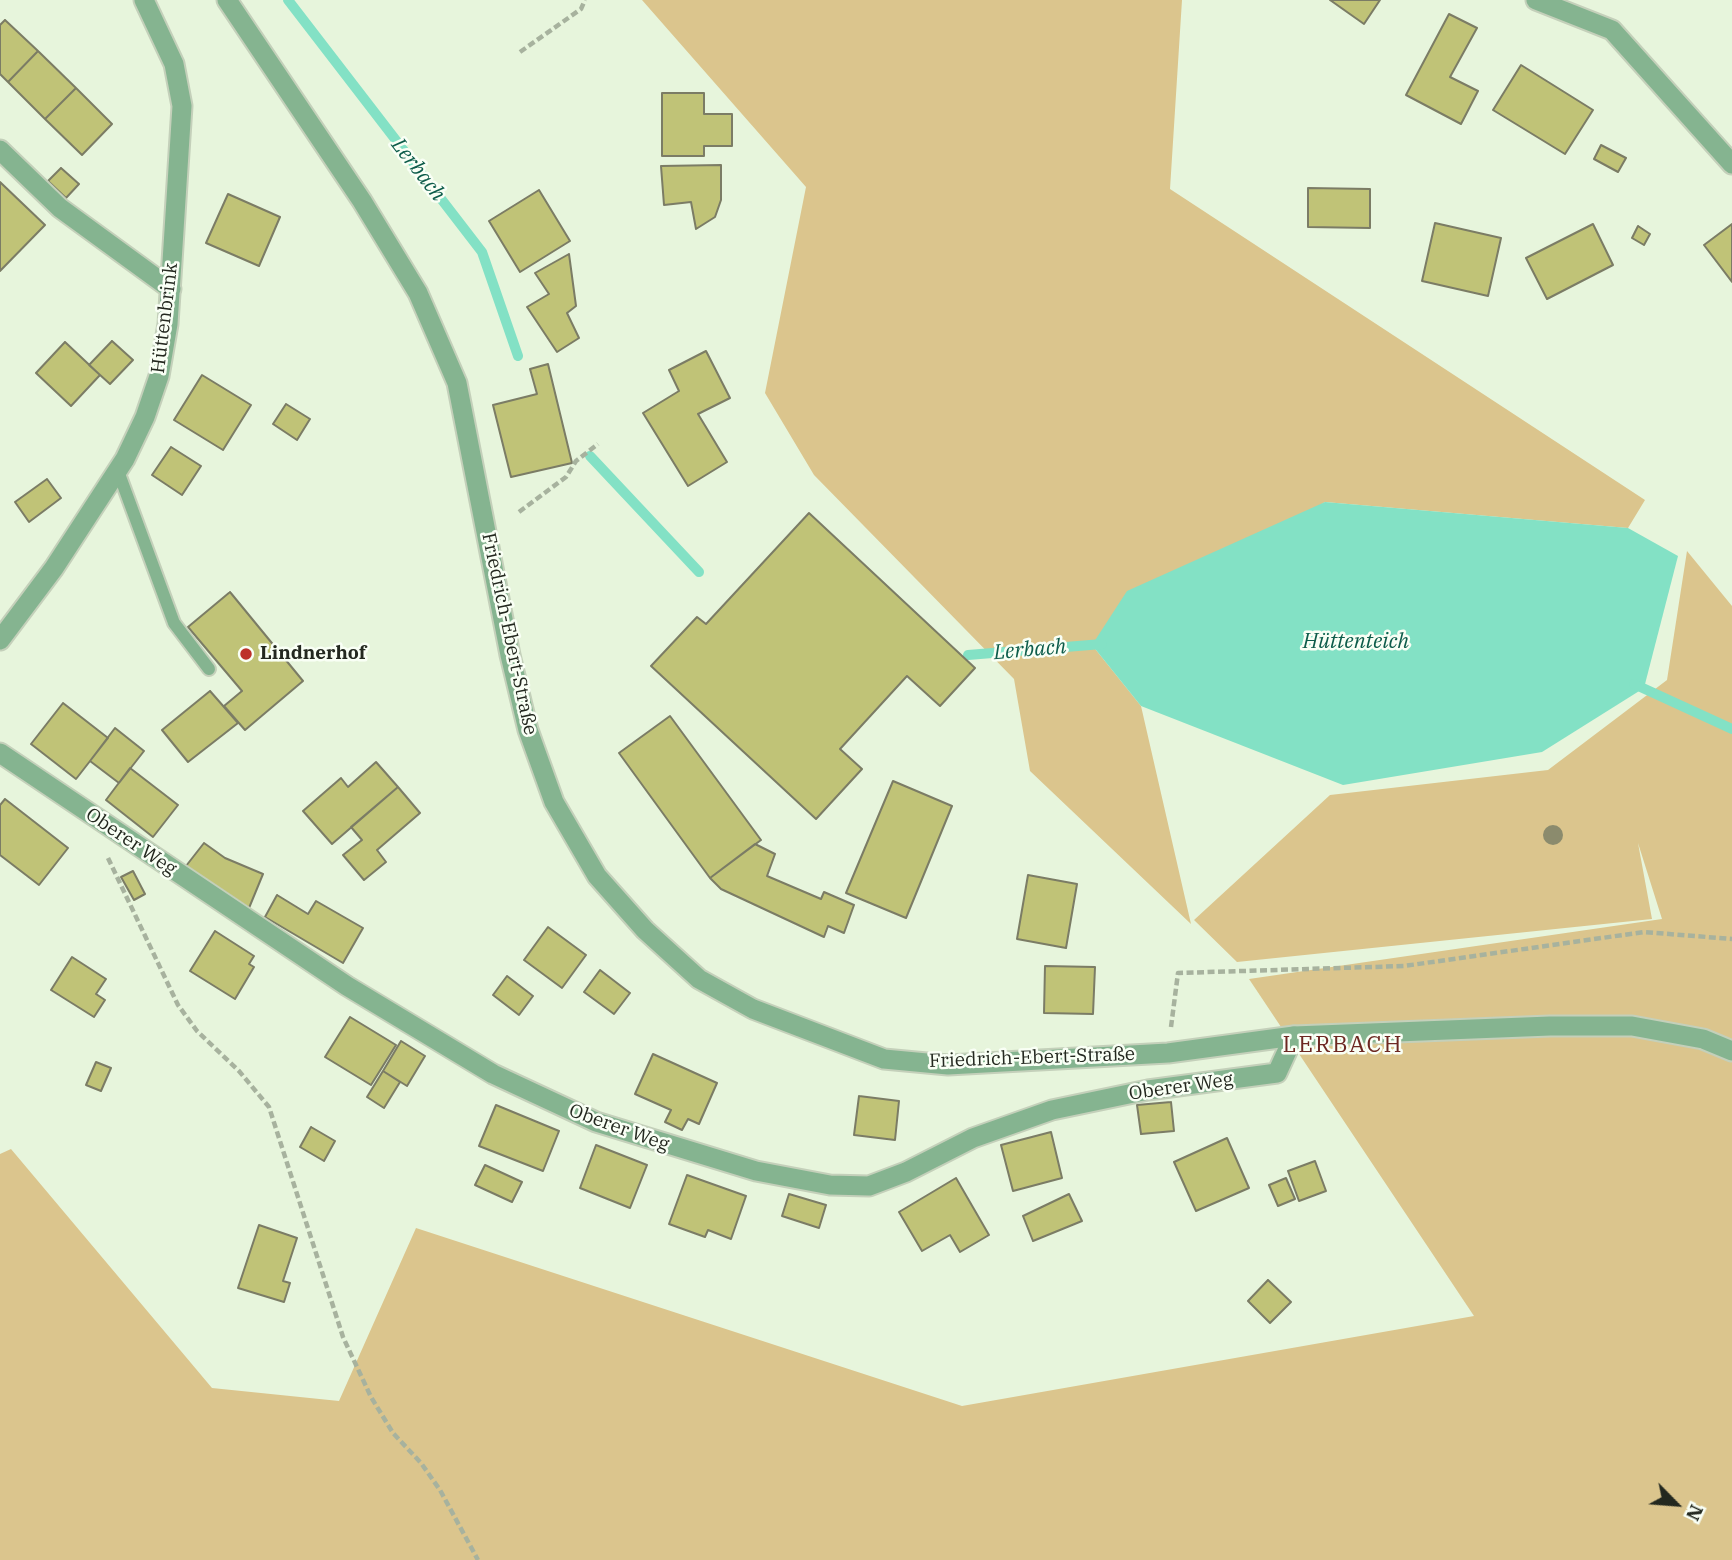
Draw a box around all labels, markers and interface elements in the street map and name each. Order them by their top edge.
water label: Lerbach [386,134,450,206]
street label: Hüttenbrink [147,261,183,375]
street label: Friedrich-Ebert-Straße [476,531,542,737]
water label: Hüttenteich [1303,629,1409,655]
water label: Lerbach [993,634,1067,666]
place label: Lindnerhof [260,643,366,665]
marker: Lindnerhof [238,646,254,662]
street label: Oberer Weg [81,803,181,881]
district label: LERBACH [1283,1031,1403,1059]
street label: Friedrich-Ebert-Straße [929,1043,1135,1073]
street label: Oberer Weg [1128,1068,1234,1106]
street label: Oberer Weg [566,1099,672,1157]
north arrow [1641,1469,1711,1539]
text: N [1681,1501,1709,1525]

